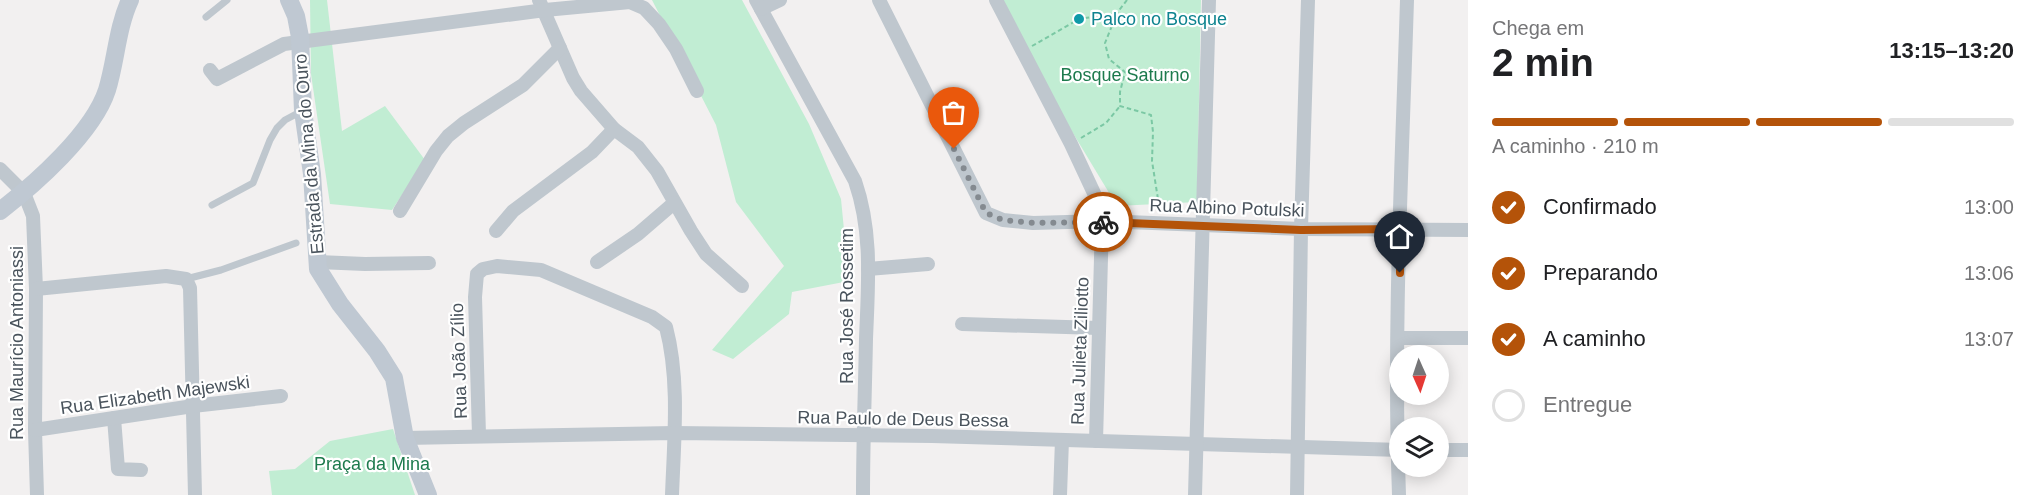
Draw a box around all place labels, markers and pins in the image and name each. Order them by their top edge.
place label: Palco no Bosque [1091,9,1227,29]
marker: Palco no Bosque [1072,12,1086,26]
pin [928,87,979,149]
pin [1374,211,1425,273]

